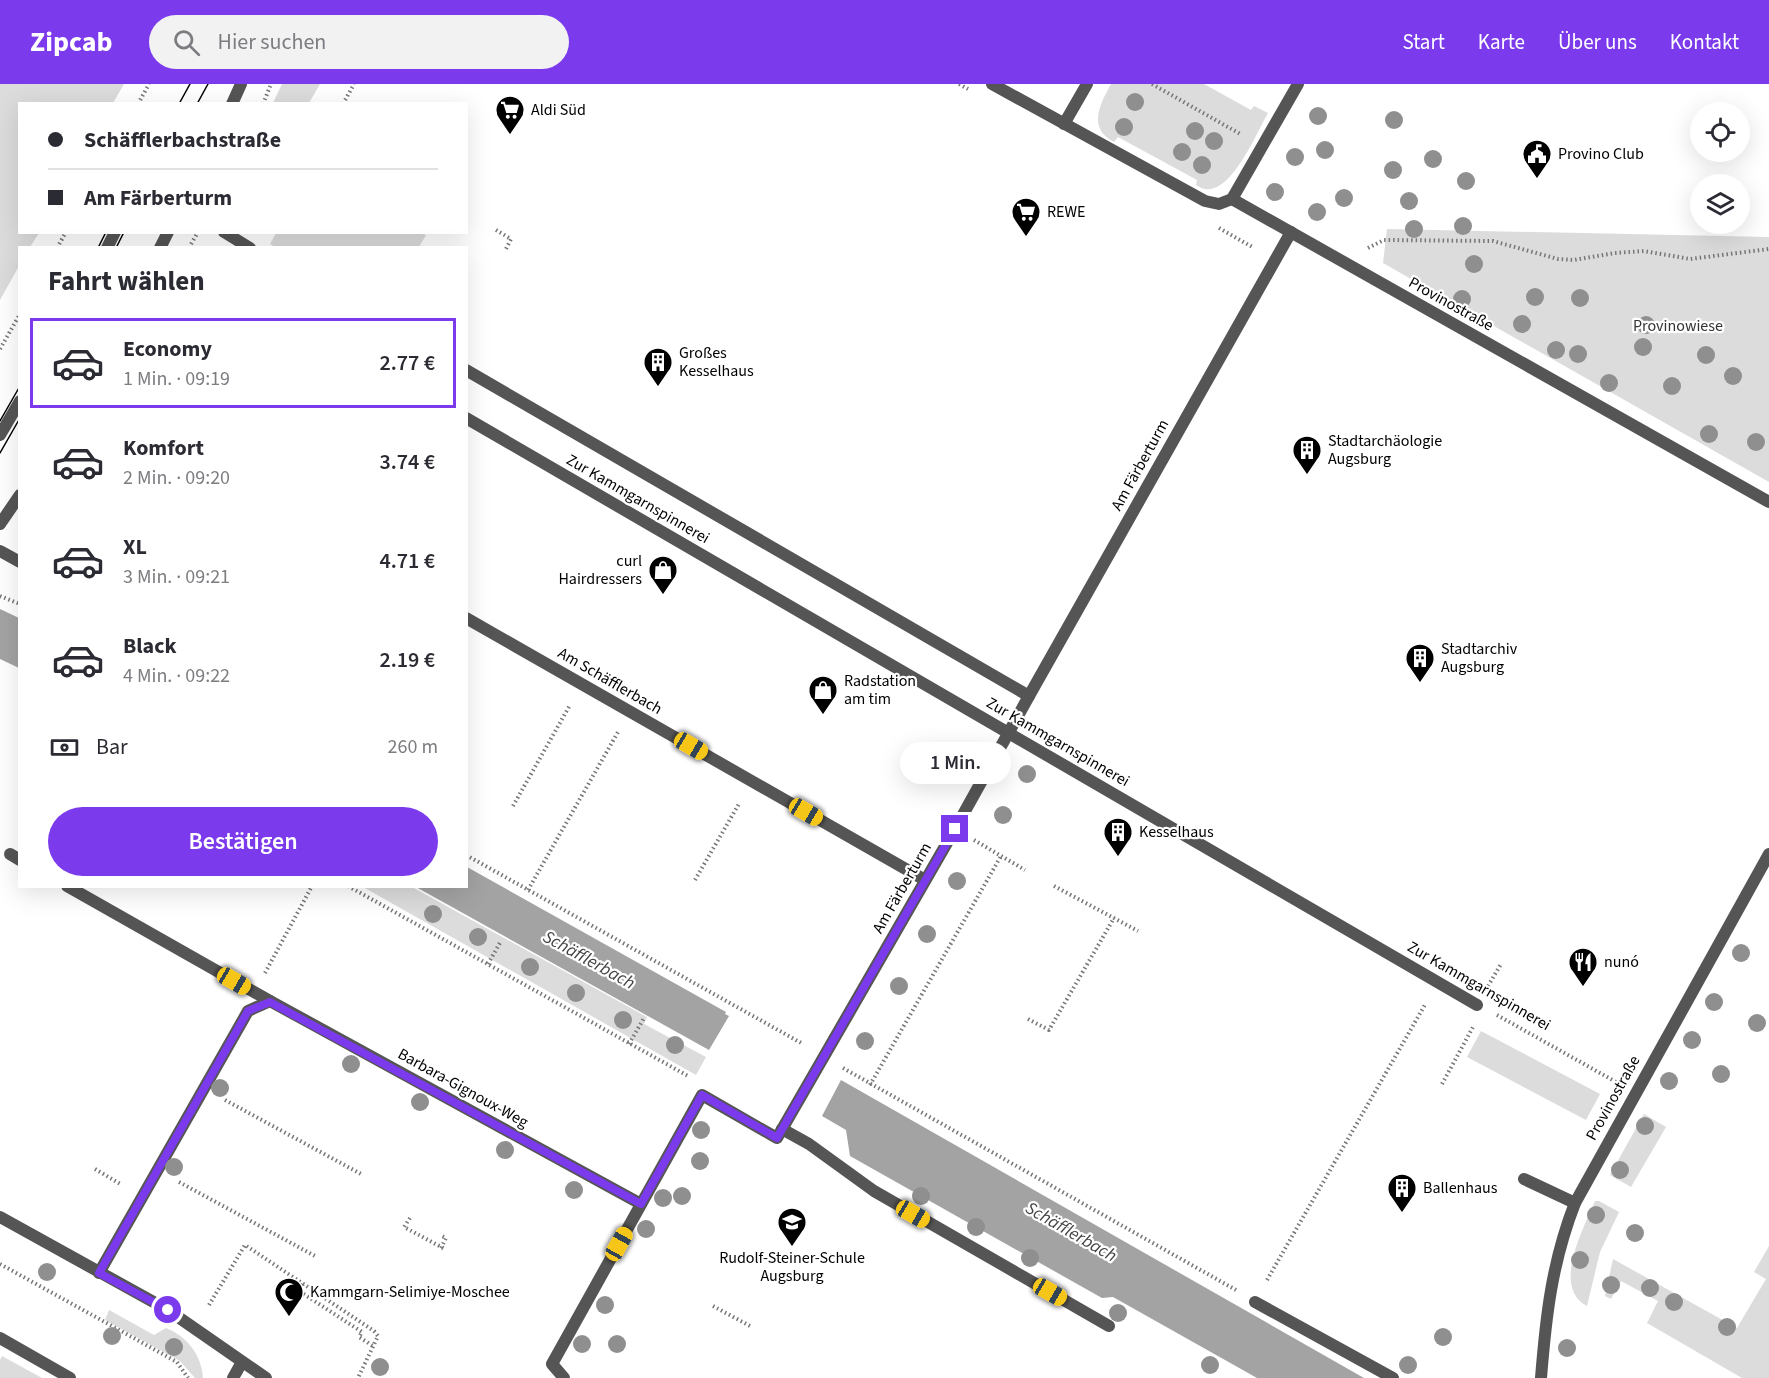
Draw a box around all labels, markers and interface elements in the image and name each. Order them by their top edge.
search box [149,15,569,69]
text: Zipcab [30,22,113,62]
icon: search [170,26,203,59]
text: Hier suchen [218,26,326,58]
text: Start [1402,27,1445,57]
text: Karte [1478,27,1525,57]
text: Über uns [1558,27,1637,57]
text: Kontakt [1670,27,1739,57]
supermarket icon: Aldi Süd [494,94,526,136]
place label: Aldi Süd [531,99,586,121]
map controls [1690,102,1750,234]
button: locate [1690,102,1750,162]
text: Schäfflerbachstraße [84,124,281,156]
public building icon: Provino Club [1521,138,1553,180]
place label: Provino Club [1558,143,1644,165]
button: layers [1690,174,1750,234]
text: Am Färberturm [84,182,232,214]
supermarket icon: REWE [1010,196,1042,238]
place label: REWE [1047,201,1086,223]
text: Fahrt wählen [48,262,205,301]
street label: Provinostraße [1405,272,1498,336]
park label: Provinowiese [1633,315,1723,337]
text: Economy [123,333,212,365]
icon: car [51,336,105,390]
place label: Großes Kesselhaus [679,342,754,382]
building icon: Großes Kesselhaus [642,346,674,388]
text: 2.77 € [379,347,435,379]
text: 1 Min. · 09:19 [123,365,230,393]
street label: Am Färberturm [1106,415,1174,515]
place label: Stadtarchäologie Augsburg [1328,430,1442,470]
text: Komfort [123,432,204,464]
building icon: Stadtarchäologie Augsburg [1291,434,1323,476]
icon: car [51,435,105,489]
text: 3.74 € [379,446,435,478]
street label: Zur Kammgarnspinnerei [562,449,714,549]
text: 2 Min. · 09:20 [123,464,230,492]
text: XL [123,531,147,563]
icon: car [51,534,105,588]
text: 4.71 € [379,545,435,577]
place label: curl Hairdressers [558,550,642,590]
shop icon: curl Hairdressers [647,554,679,596]
text: 3 Min. · 09:21 [123,563,230,591]
text: Black [123,630,177,662]
icon: car [51,633,105,687]
place label: Stadtarchiv Augsburg [1441,638,1518,678]
street label: Am Schäfflerbach [554,642,666,720]
building icon: Stadtarchiv Augsburg [1404,642,1436,684]
text: 2.19 € [379,644,435,676]
text: 4 Min. · 09:22 [123,662,230,690]
place label: Radstation am tim [844,670,916,710]
shop icon: Radstation am tim [807,674,839,716]
street label: Zur Kammgarnspinnerei [982,692,1134,792]
car [671,729,711,763]
icon: cash [48,731,81,764]
text: Bar [96,731,128,763]
text: 260 m [388,733,438,761]
callout: 1 Min. [900,742,1010,784]
text: 1 Min. [930,749,981,777]
car [786,795,826,829]
button: Bestätigen [48,807,438,876]
route end [941,815,968,842]
building icon: Kesselhaus [1102,816,1134,858]
place label: Kesselhaus [1139,821,1214,843]
street label: Am Färberturm [867,839,937,937]
water label: Schäfflerbach [538,924,640,996]
street label: Zur Kammgarnspinnerei [1403,936,1555,1036]
restaurant icon: nunó [1567,946,1599,988]
place label: nunó [1604,951,1639,973]
car [214,964,254,998]
street label: Barbara-Gignoux-Weg [394,1043,532,1133]
street label: Provinostraße [1581,1051,1645,1144]
building icon: Ballenhaus [1386,1172,1418,1214]
place label: Ballenhaus [1423,1177,1498,1199]
water label: Schäfflerbach [1021,1196,1121,1268]
car [893,1197,933,1231]
school or university icon: Rudolf-Steiner-Schule Augsburg [776,1206,808,1248]
car [602,1224,636,1264]
place label: Rudolf-Steiner-Schule Augsburg [719,1247,865,1287]
car [1030,1275,1070,1309]
mosque icon: Kammgarn-Selimiye-Moschee [273,1276,305,1318]
place label: Kammgarn-Selimiye-Moschee [310,1281,510,1303]
route start [154,1296,181,1323]

